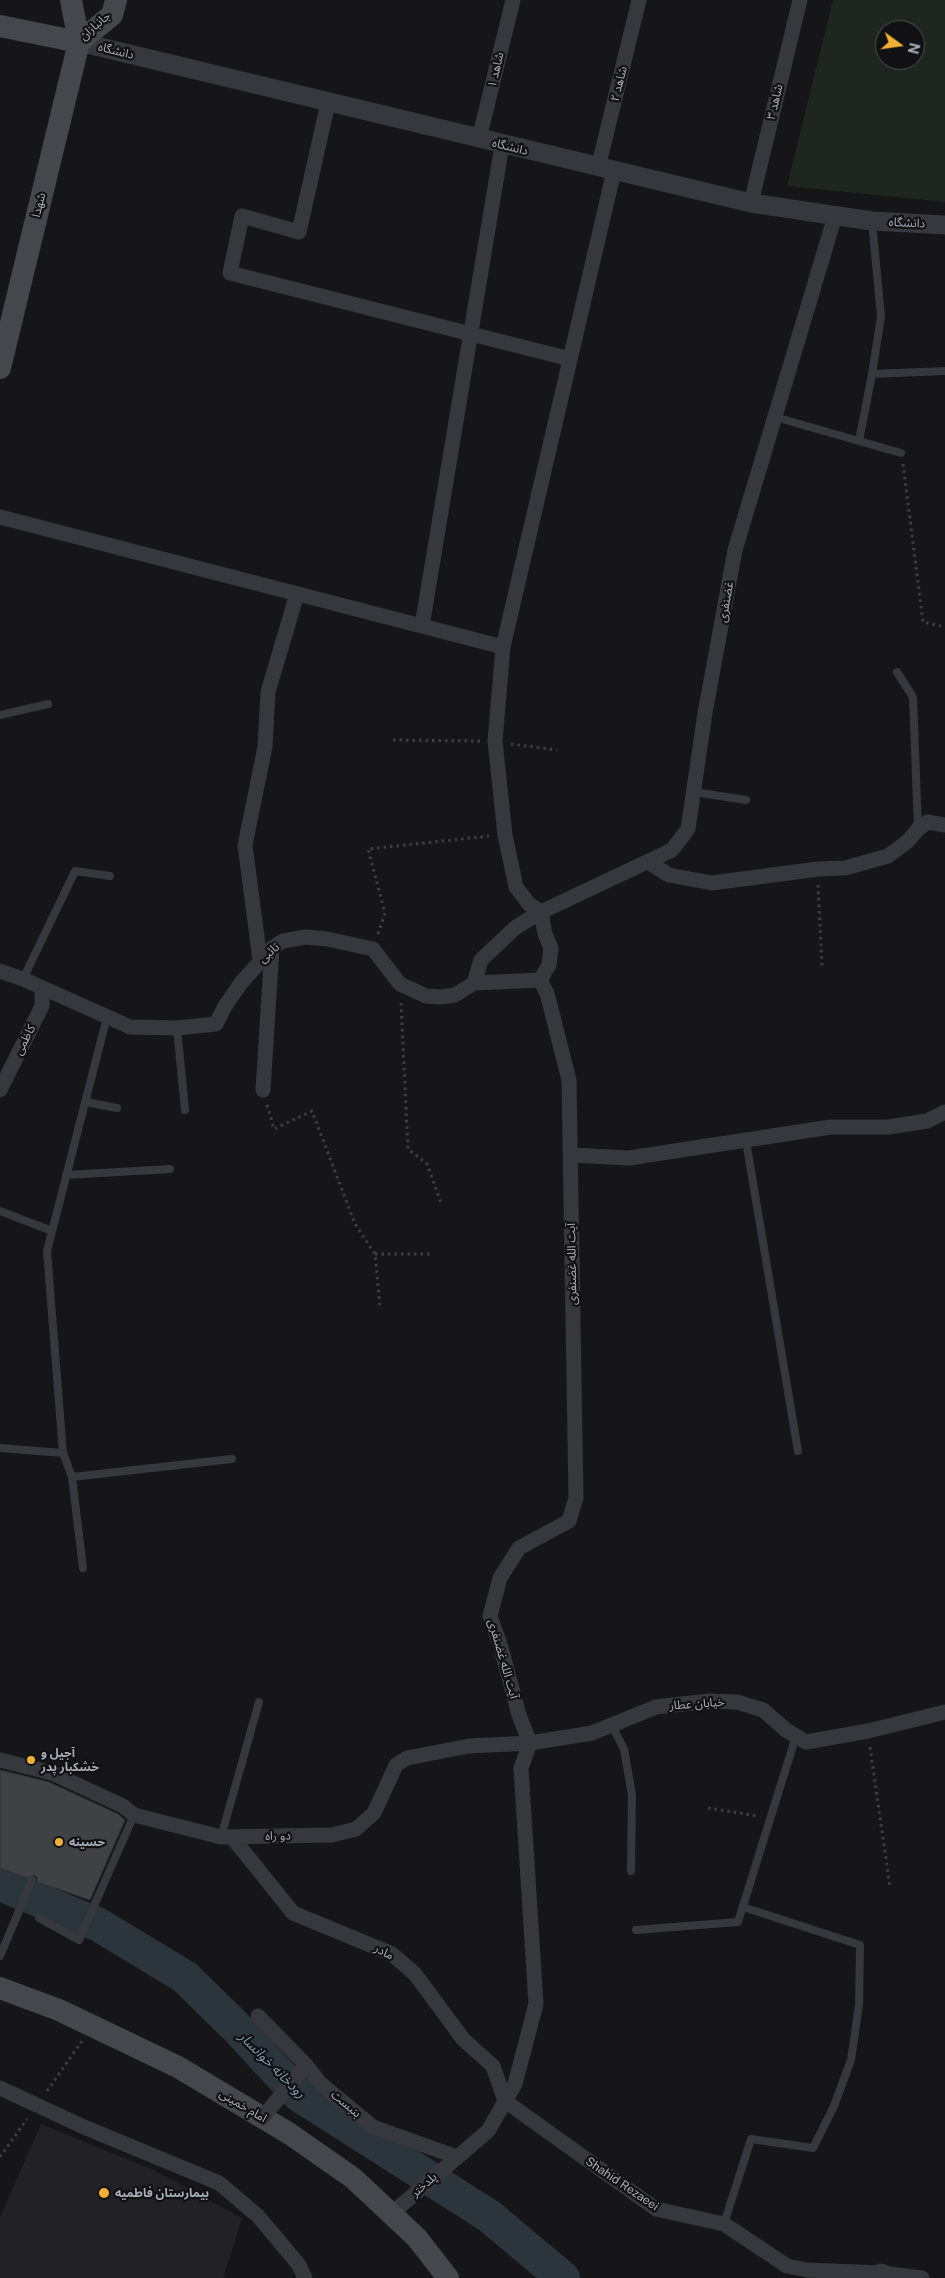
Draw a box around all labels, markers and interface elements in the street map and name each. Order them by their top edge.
street label: جانبازان [76,9,114,43]
north arrow [875,20,925,70]
street label: دانشگاه [97,40,135,62]
text: N [904,41,923,56]
street label: شاهد ۱ [485,51,507,89]
street label: شاهد ۲ [608,65,630,103]
street label: شاهد ۳ [764,83,786,121]
street label: دانشگاه [491,136,529,158]
street label: شهدا [29,191,49,219]
street label: دانشگاه [888,215,926,231]
street label: غضنفری [715,580,737,624]
street label: تائبی [256,940,282,966]
street label: کاظمی [11,1022,39,1058]
street label: آیت الله غضنفری [564,1223,580,1305]
street label: آیت الله غضنفری [485,1618,521,1700]
street label: خیابان عطار [669,1695,725,1713]
place label: آجیل و خشکبار پدر [41,1746,99,1774]
marker: آجیل و خشکبار پدر [25,1754,37,1766]
street label: دو راه [265,1829,291,1843]
place label: حسینه [69,1835,105,1849]
marker: حسینه [53,1836,65,1848]
street label: مادر [372,1941,396,1963]
water label: رودخانه خوانسار [235,2028,309,2102]
street label: امام خمینی [217,2086,269,2126]
street label: بنبست [328,2087,364,2121]
street label: Shahid Rezaeei [583,2154,661,2214]
street label: پلدختر [408,2170,440,2200]
marker: بیمارستان فاطمیه [97,2186,111,2200]
place label: بیمارستان فاطمیه [115,2186,209,2200]

